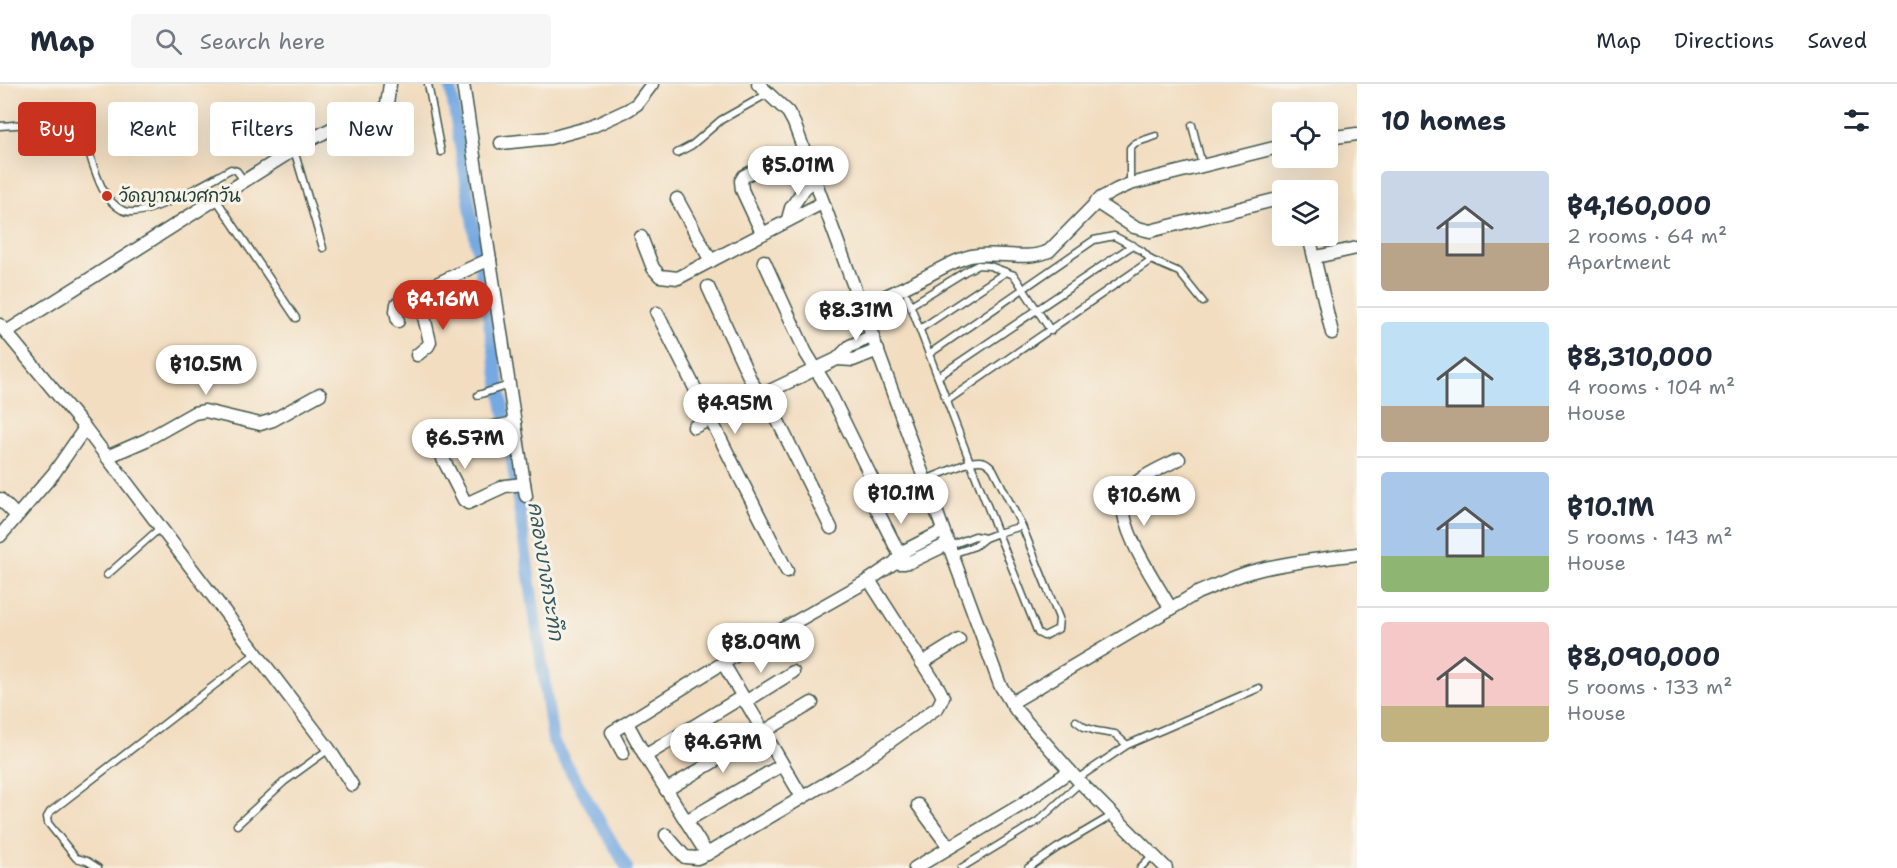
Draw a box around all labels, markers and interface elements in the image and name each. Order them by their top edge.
search box [131,14,551,68]
text: Map [30,22,95,60]
icon: search [152,25,185,58]
text: Search here [200,27,325,56]
text: Map [1596,27,1641,55]
text: Directions [1674,27,1774,55]
text: Saved [1807,27,1867,55]
chip: Buy [18,102,96,156]
chip: Rent [108,102,198,156]
chip: Filters [210,102,315,156]
chip: New [327,102,414,156]
map controls [1272,102,1338,246]
button: locate [1272,102,1338,168]
text: 10 homes [1381,103,1506,138]
icon: filters [1840,104,1873,137]
pin: ฿5.01M [749,146,847,197]
text: ฿5.01M [762,152,834,178]
button: layers [1272,180,1338,246]
place label: วัดญาณเวศกวัน [119,184,241,208]
text: ฿4,160,000 [1567,188,1711,223]
marker: วัดญาณเวศกวัน [100,189,114,203]
icon: home [1429,195,1501,267]
text: 2 rooms · 64 m² [1567,223,1727,249]
text: Apartment [1567,249,1671,275]
pin: ฿4.16M [394,280,492,331]
text: ฿4.16M [407,286,479,312]
pin: ฿8.31M [807,291,905,342]
text: ฿8.31M [819,297,893,323]
text: ฿8,310,000 [1567,339,1713,374]
pin: ฿10.5M [157,345,255,396]
icon: home [1429,346,1501,418]
text: ฿10.5M [170,351,242,377]
text: 4 rooms · 104 m² [1567,374,1735,400]
pin: ฿4.95M [686,384,784,435]
text: ฿4.95M [697,390,773,416]
text: House [1567,400,1626,426]
pin: ฿6.57M [416,419,514,470]
text: ฿6.57M [426,425,504,451]
pin: ฿10.1M [852,474,950,525]
pin: ฿10.6M [1095,476,1193,527]
text: ฿10.1M [867,480,935,506]
text: ฿10.6M [1107,482,1181,508]
text: ฿10.1M [1567,489,1654,524]
icon: home [1429,496,1501,568]
water label: คลองบางกระทึก [522,500,570,643]
text: 5 rooms · 143 m² [1567,524,1732,550]
text: House [1567,550,1626,576]
pin: ฿8.09M [712,623,810,674]
text: ฿8.09M [721,629,801,655]
text: ฿8,090,000 [1567,639,1720,674]
icon: home [1429,646,1501,718]
text: 5 rooms · 133 m² [1567,674,1732,700]
text: House [1567,700,1626,726]
pin: ฿4.67M [674,723,772,774]
text: ฿4.67M [684,729,762,755]

